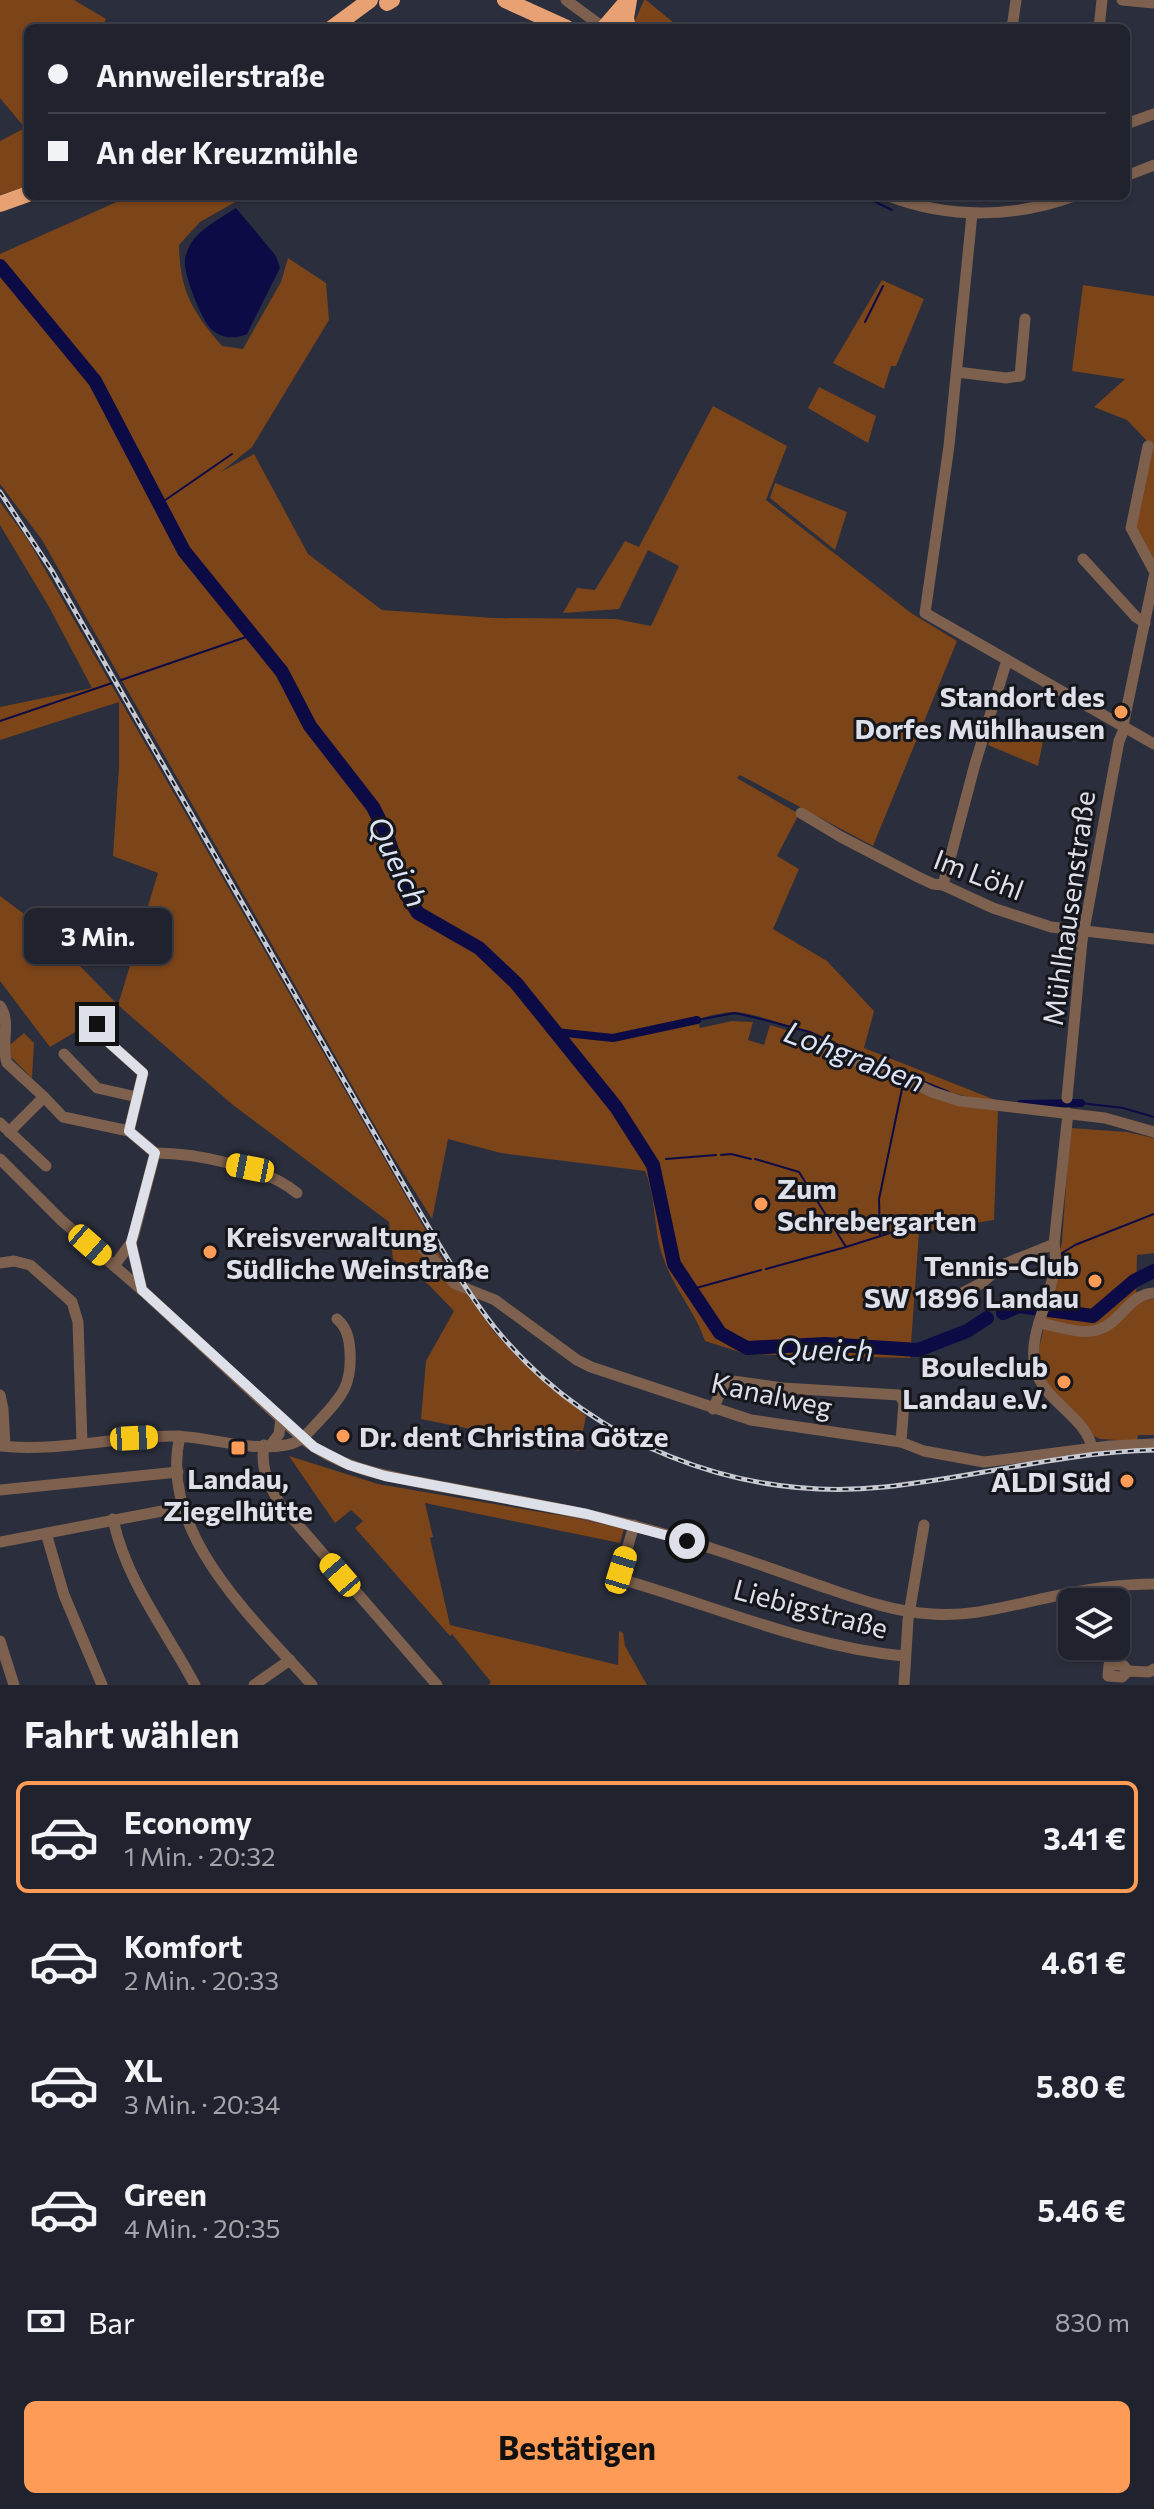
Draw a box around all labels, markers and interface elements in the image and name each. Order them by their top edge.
text: Annweilerstraße [96,56,325,93]
text: An der Kreuzmühle [96,133,358,170]
place label: Standort des Dorfes Mühlhausen [855,679,1105,745]
marker: Standort des Dorfes Mühlhausen [1112,703,1130,721]
street label: Mühlhausenstraße [1035,788,1101,1028]
water label: Queich [361,809,437,913]
street label: Im Löhl [929,841,1029,907]
callout: 3 Min. [23,908,171,964]
text: 3 Min. [61,920,135,951]
route end [79,1006,115,1042]
water label: Lohgraben [780,1011,930,1099]
car [224,1152,276,1184]
place label: Zum Schrebergarten [777,1171,977,1237]
marker: Zum Schrebergarten [752,1195,770,1213]
place label: Kreisverwaltung Südliche Weinstraße [226,1219,489,1285]
car [64,1220,116,1270]
marker: Kreisverwaltung Südliche Weinstraße [201,1243,219,1261]
place label: Tennis-Club SW 1896 Landau [864,1248,1079,1314]
marker: Tennis-Club SW 1896 Landau [1086,1272,1104,1290]
water label: Queich [776,1329,874,1367]
place label: Bouleclub Landau e.V. [902,1349,1048,1415]
street label: Kanalweg [708,1365,836,1423]
marker: Bouleclub Landau e.V. [1055,1373,1073,1391]
place label: Dr. dent Christina Götze [359,1419,668,1453]
car [109,1425,159,1451]
marker: Dr. dent Christina Götze [334,1427,352,1445]
marker: Landau, Ziegelhütte [229,1439,247,1457]
place label: Landau, Ziegelhütte [163,1461,313,1527]
place label: ALDI Süd [991,1464,1111,1498]
marker: ALDI Süd [1118,1472,1136,1490]
route start [669,1523,705,1559]
car [603,1544,639,1596]
car [315,1549,365,1601]
street label: Liebigstraße [730,1571,892,1645]
map controls [1058,1588,1130,1660]
button: layers [1058,1588,1130,1660]
text: Fahrt wählen [24,1711,240,1755]
icon: car [28,1801,100,1873]
text: Economy [124,1803,252,1840]
text: 3.41 € [1043,1819,1126,1856]
text: 1 Min. · 20:32 [124,1840,275,1871]
icon: car [28,1925,100,1997]
text: Komfort [124,1927,243,1964]
text: 4.61 € [1041,1943,1126,1980]
text: 2 Min. · 20:33 [124,1964,279,1995]
icon: car [28,2049,100,2121]
text: XL [124,2051,163,2088]
text: 5.80 € [1036,2067,1126,2104]
text: 3 Min. · 20:34 [124,2088,280,2119]
icon: car [28,2173,100,2245]
text: Green [124,2175,207,2212]
text: 5.46 € [1037,2191,1126,2228]
text: 4 Min. · 20:35 [124,2212,281,2243]
icon: cash [24,2299,68,2343]
text: Bar [88,2303,135,2340]
text: 830 m [1055,2306,1130,2337]
button: Bestätigen [24,2401,1130,2493]

